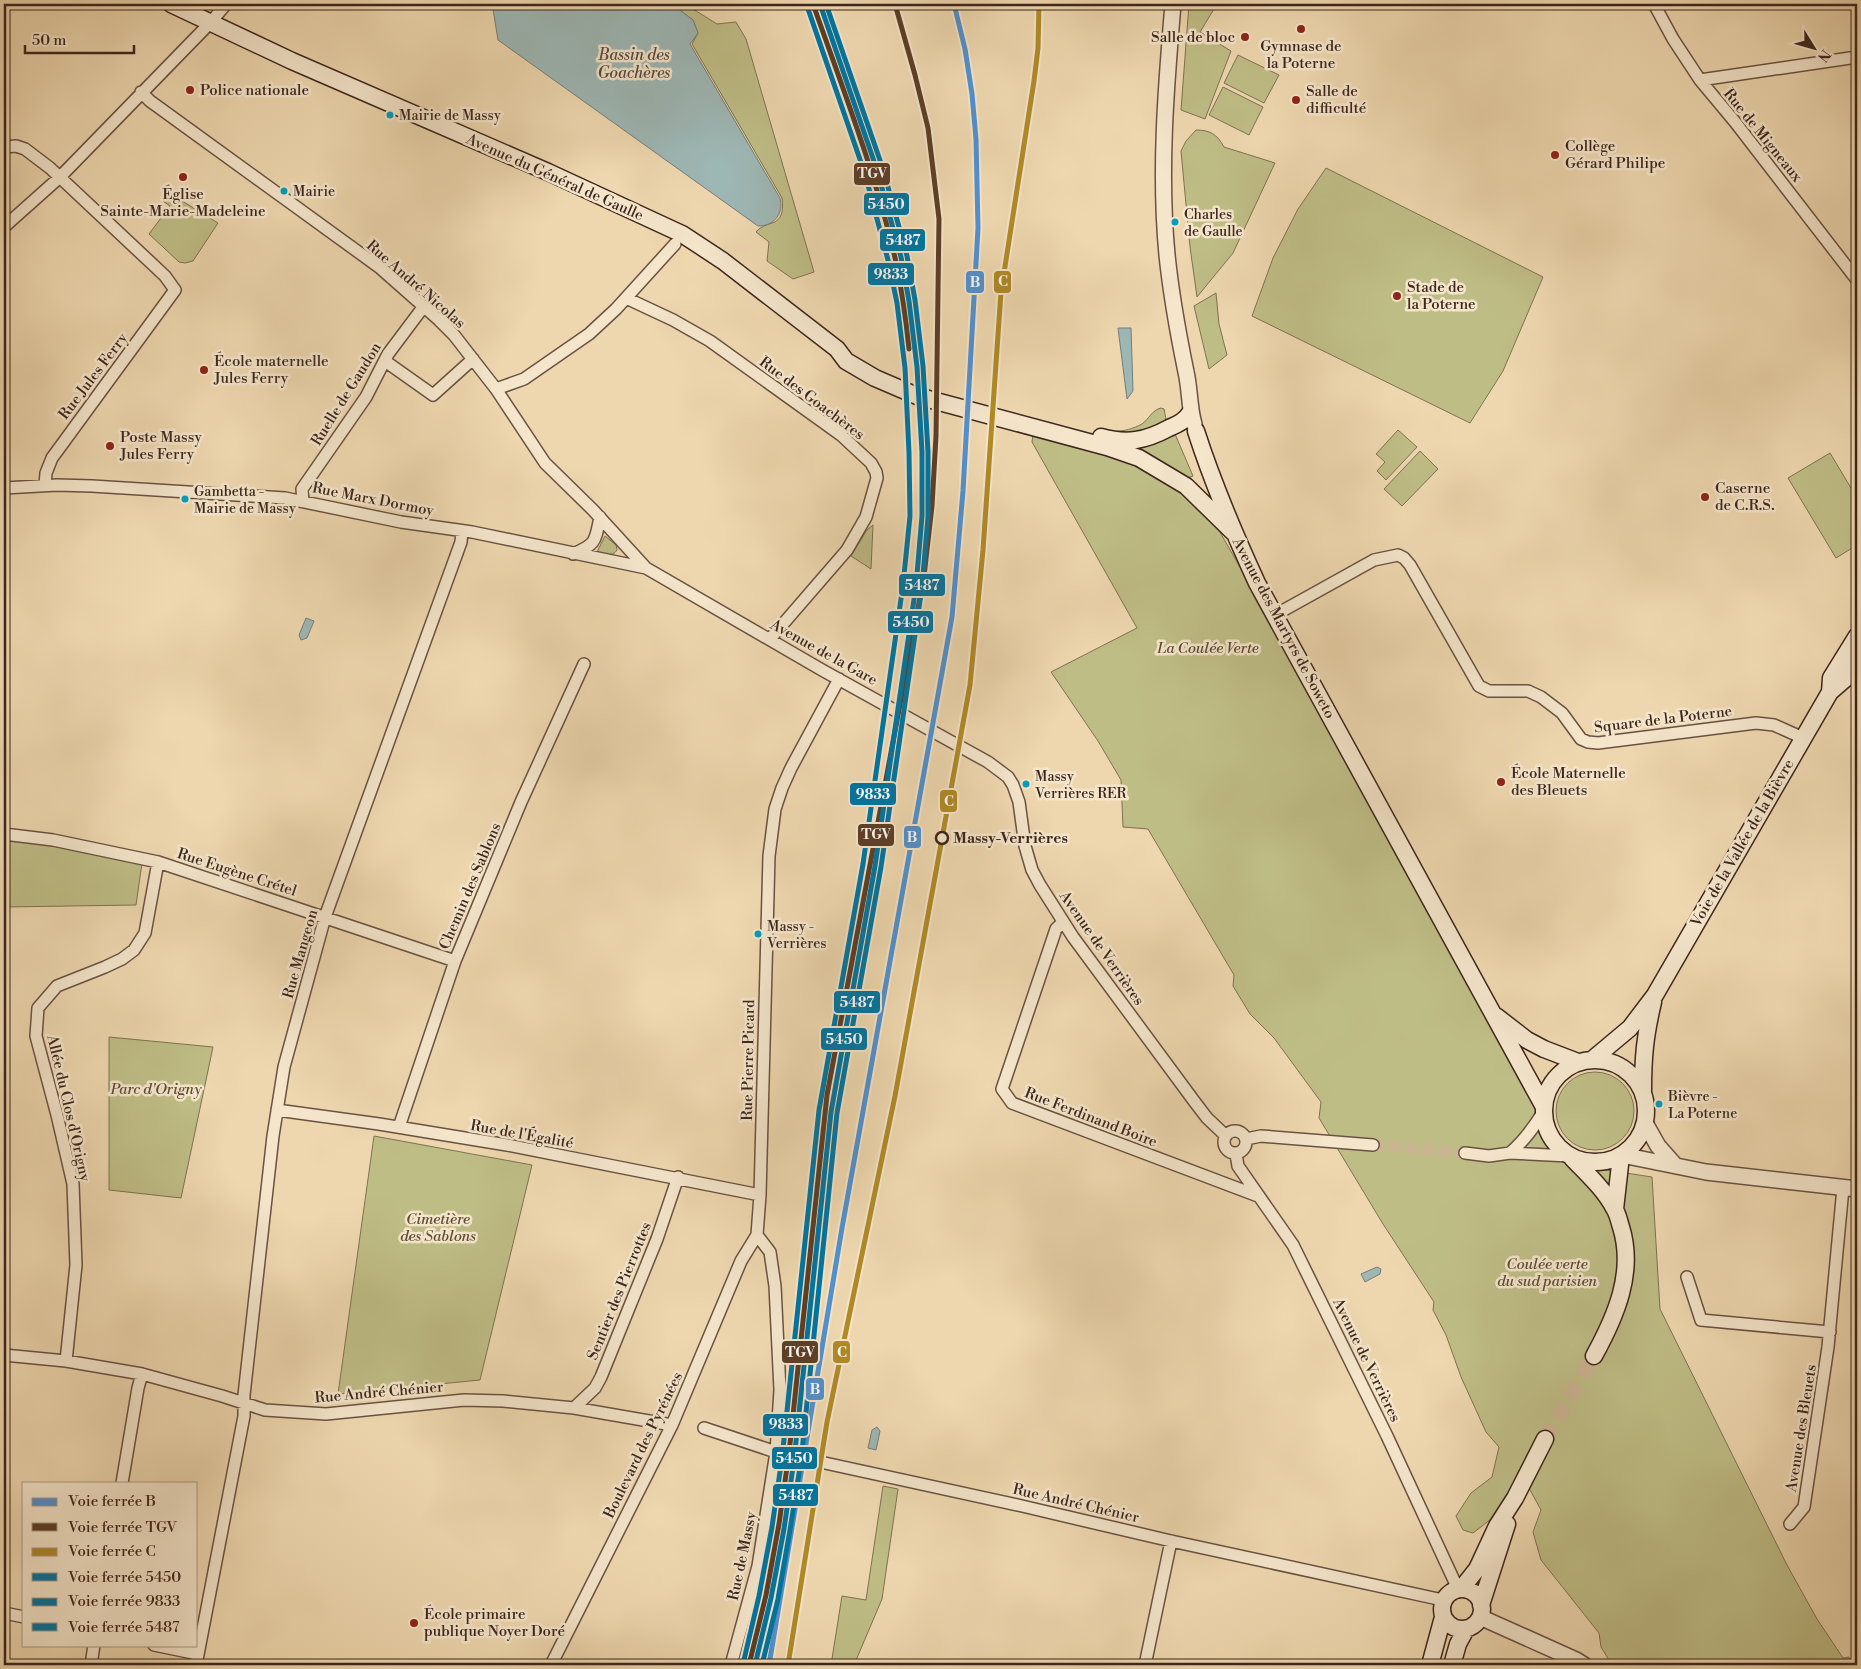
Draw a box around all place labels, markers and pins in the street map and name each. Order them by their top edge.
marker: Gymnase de la Poterne [1295,23,1307,35]
place label: Salle de bloc [1151,28,1235,47]
marker: Salle de bloc [1239,31,1251,43]
place label: Gymnase de la Poterne [1260,37,1342,73]
place label: Police nationale [200,81,309,100]
place label: Salle de difficulté [1306,82,1366,118]
marker: Police nationale [184,84,196,96]
marker: Salle de difficulté [1290,94,1302,106]
place label: Mairie de Massy [399,107,501,125]
marker: Mairie de Massy [385,110,395,120]
place label: Collège Gérard Philipe [1565,137,1665,173]
marker: Collège Gérard Philipe [1549,149,1561,161]
marker: Église Sainte-Marie-Madeleine [177,171,189,183]
place label: Mairie [293,183,335,201]
place label: Église Sainte-Marie-Madeleine [100,184,266,221]
marker: Mairie [279,186,289,196]
place label: Charles de Gaulle [1184,206,1243,241]
marker: Charles de Gaulle [1170,217,1180,227]
place label: Stade de la Poterne [1407,278,1476,314]
marker: Stade de la Poterne [1391,290,1403,302]
place label: École maternelle Jules Ferry [213,351,329,388]
marker: École maternelle Jules Ferry [198,364,210,376]
place label: Poste Massy Jules Ferry [119,428,203,464]
marker: Poste Massy Jules Ferry [104,440,116,452]
place label: Caserne de C.R.S. [1715,479,1775,515]
place label: Gambetta - Mairie de Massy [194,483,296,518]
marker: Caserne de C.R.S. [1699,491,1711,503]
marker: Gambetta - Mairie de Massy [180,494,190,504]
place label: École Maternelle des Bleuets [1511,763,1626,800]
place label: Massy Verrières RER [1034,768,1127,803]
marker: École Maternelle des Bleuets [1495,776,1507,788]
marker: Massy Verrières RER [1021,779,1031,789]
place label: Massy-Verrières [953,829,1068,848]
marker: Massy-Verrières [935,831,949,845]
place label: Massy - Verrières [766,918,826,953]
marker: Massy - Verrières [753,929,763,939]
place label: Bièvre - La Poterne [1667,1088,1737,1123]
marker: Bièvre - La Poterne [1654,1099,1664,1109]
place label: École primaire publique Noyer Doré [424,1604,565,1641]
marker: École primaire publique Noyer Doré [408,1617,420,1629]

